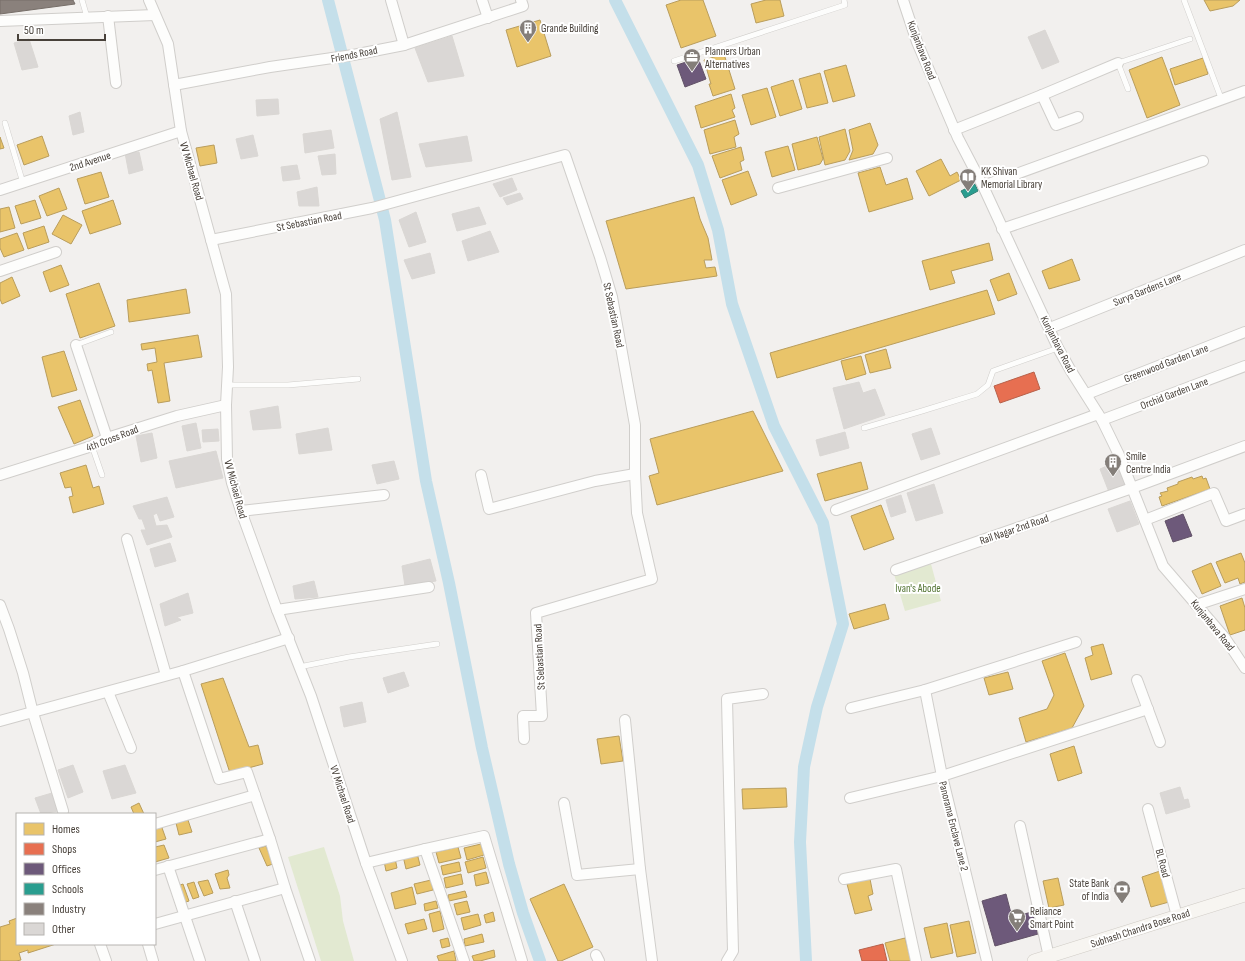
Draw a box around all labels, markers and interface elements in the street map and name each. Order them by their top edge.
scale bar [18,16,105,42]
building icon: Grande Building [518,18,538,43]
street label: Kunjanbava Road [904,19,939,82]
place label: Grande Building [541,22,599,35]
text: 50 m [24,23,44,38]
street label: Friends Road [330,44,379,65]
place label: Planners Urban Alternatives [704,45,761,71]
office icon: Planners Urban Alternatives [682,47,702,72]
street label: VV Michael Road [177,140,206,202]
street label: 2nd Avenue [68,149,112,174]
place label: KK Shivan Memorial Library [981,165,1043,191]
library icon: KK Shivan Memorial Library [958,167,978,192]
street label: St Sebastian Road [275,209,343,234]
street label: Surya Gardens Lane [1111,270,1183,309]
street label: St Sebastian Road [600,281,627,349]
street label: Kunjanbava Road [1038,314,1078,375]
street label: Greenwood Garden Lane [1122,341,1210,386]
street label: Orchid Garden Lane [1138,375,1210,412]
street label: 4th Cross Road [84,422,141,454]
place label: Smile Centre India [1126,450,1171,476]
building icon: Smile Centre India [1103,452,1123,477]
street label: VV Michael Road [221,458,250,520]
street label: Rail Nagar 2nd Road [978,511,1051,547]
park label: Ivan's Abode [895,582,941,595]
street label: Kunjanbava Road [1188,597,1237,654]
street label: St Sebastian Road [531,623,548,690]
street label: VV Michael Road [327,764,358,825]
street label: Panorama Enclave Lane 2 [936,780,971,873]
legend [16,813,156,945]
text: Homes [52,822,80,837]
text: Shops [52,842,77,857]
street label: BL Road [1152,847,1173,879]
text: Offices [52,862,81,877]
place label: State Bank of India [1069,877,1110,903]
bank icon: State Bank of India [1112,879,1132,904]
text: Schools [52,882,84,897]
text: Industry [52,902,86,917]
place label: Reliance Smart Point [1030,905,1074,931]
street label: Subhash Chandra Bose Road [1089,906,1192,951]
supermarket icon: Reliance Smart Point [1007,907,1027,932]
text: Other [52,922,76,937]

